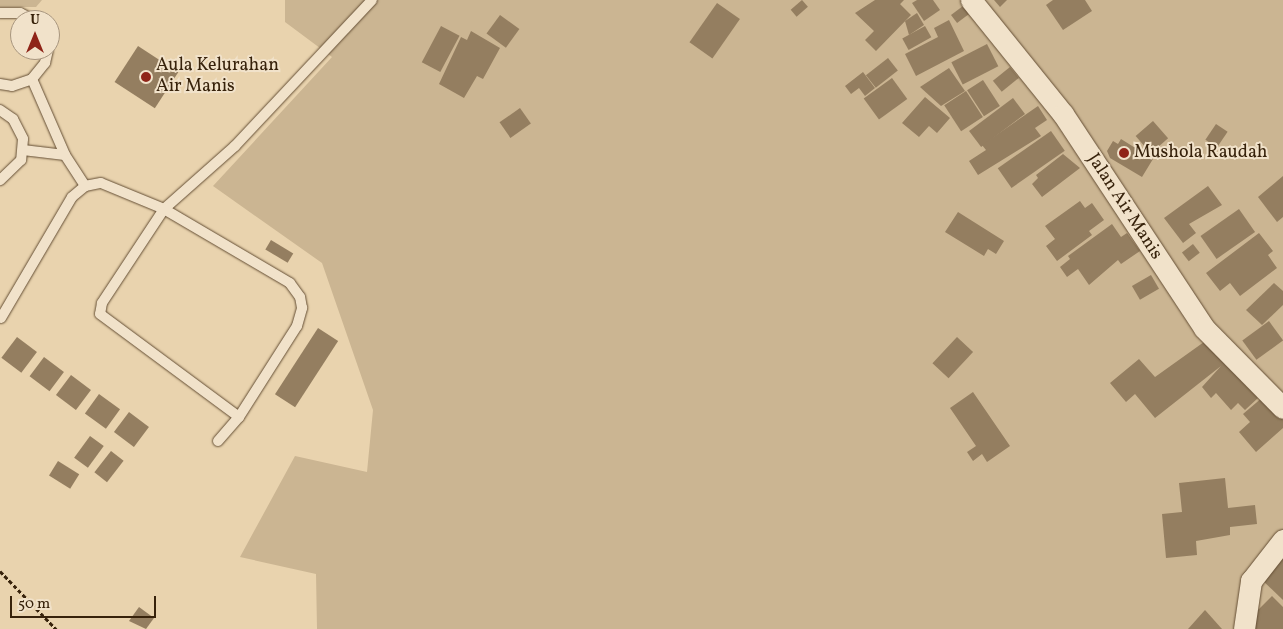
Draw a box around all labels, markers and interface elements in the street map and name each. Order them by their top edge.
north arrow [10,10,60,60]
text: U [30,11,40,30]
place label: Aula Kelurahan Air Manis [156,56,279,98]
marker: Aula Kelurahan Air Manis [140,71,152,83]
place label: Mushola Raudah [1134,142,1268,164]
marker: Mushola Raudah [1118,147,1130,159]
street label: Jalan Air Manis [1082,150,1166,264]
scale bar [12,586,159,618]
text: 50 m [18,594,50,615]

